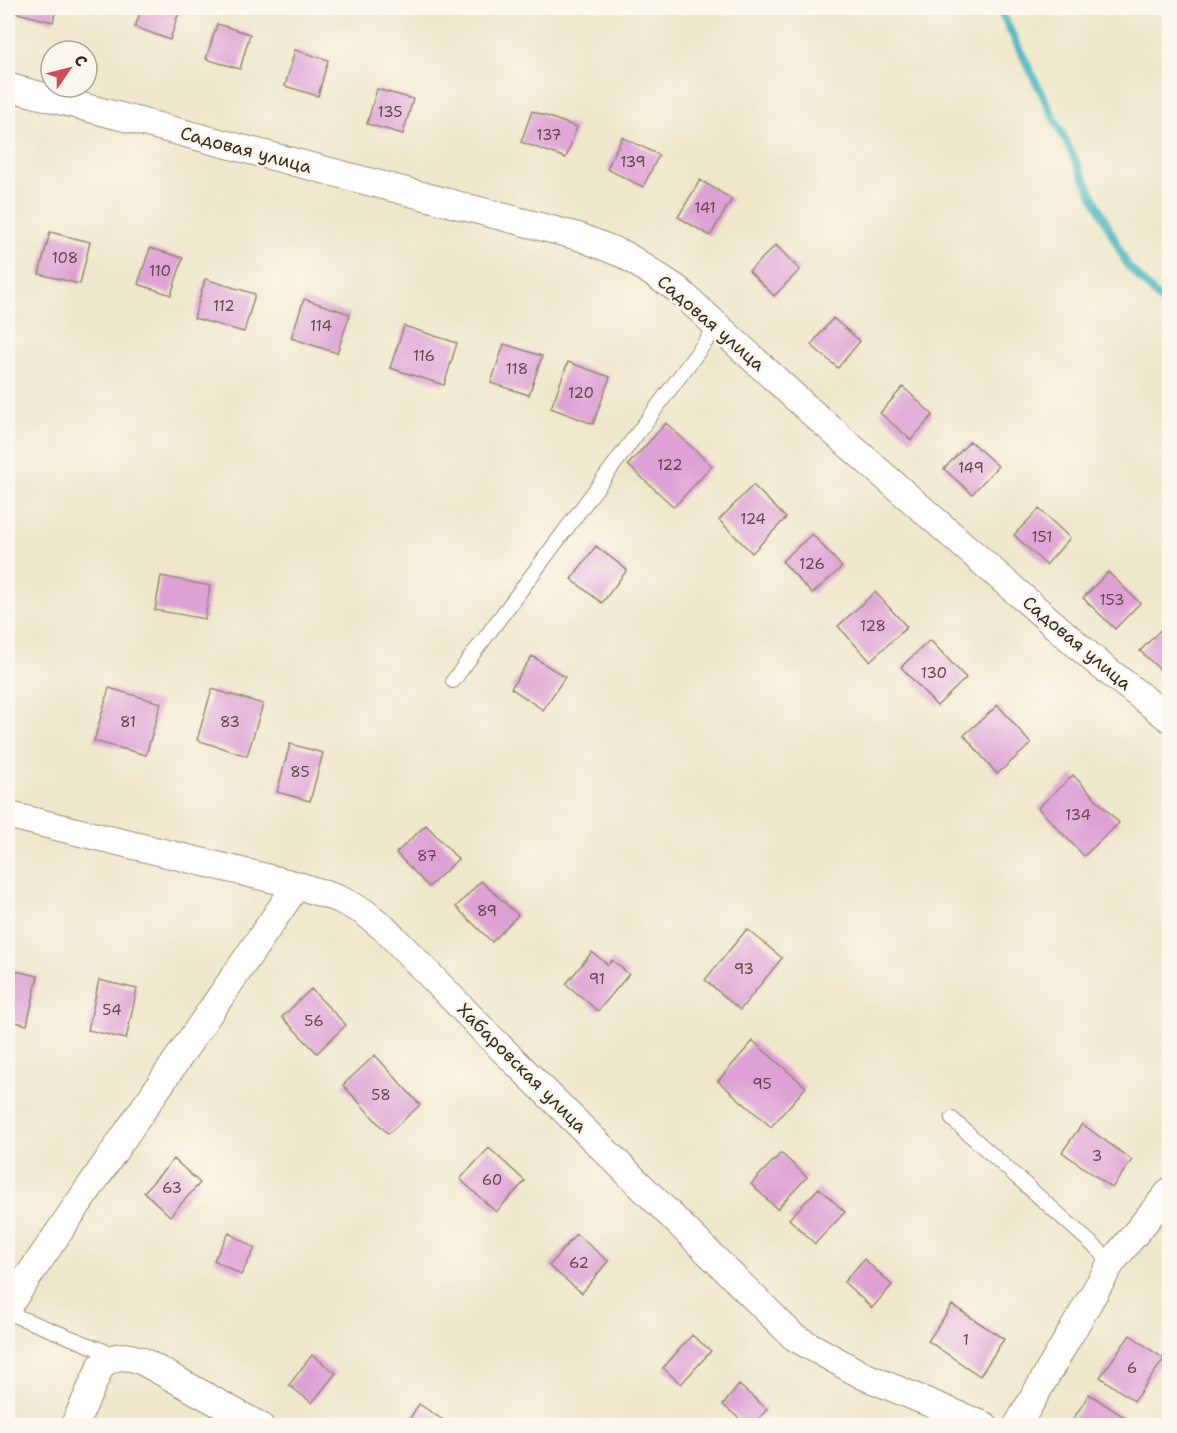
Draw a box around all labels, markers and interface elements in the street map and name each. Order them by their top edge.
north arrow [39,39,99,99]
text: С [69,51,92,71]
house number: 135 [378,102,402,122]
street label: Садовая улица [178,121,314,179]
house number: 137 [536,125,562,145]
house number: 139 [620,152,646,172]
house number: 141 [694,198,716,218]
house number: 108 [52,248,78,268]
house number: 110 [149,261,171,281]
street label: Садовая улица [652,270,770,376]
house number: 112 [213,296,235,316]
house number: 114 [310,316,332,336]
house number: 116 [413,346,435,366]
house number: 118 [506,359,528,379]
house number: 120 [568,383,594,403]
house number: 122 [657,455,683,475]
house number: 149 [958,458,984,478]
house number: 124 [740,509,766,529]
house number: 151 [1032,527,1052,547]
house number: 126 [799,554,825,574]
street label: Садовая улица [1017,590,1137,696]
house number: 153 [1099,590,1125,610]
house number: 128 [860,616,886,636]
house number: 130 [921,663,947,683]
house number: 81 [120,712,136,732]
house number: 83 [220,712,240,732]
house number: 85 [290,762,310,782]
house number: 134 [1065,805,1091,825]
house number: 87 [417,846,437,866]
house number: 89 [477,901,497,921]
house number: 93 [734,959,754,979]
house number: 91 [589,969,605,989]
street label: Хабаровская улица [452,998,592,1138]
house number: 54 [102,1000,122,1020]
house number: 56 [304,1011,324,1031]
house number: 95 [752,1074,772,1094]
house number: 58 [371,1085,391,1105]
house number: 3 [1092,1146,1102,1166]
house number: 60 [482,1170,502,1190]
house number: 63 [162,1178,182,1198]
house number: 62 [569,1253,589,1273]
house number: 1 [963,1330,969,1350]
house number: 6 [1127,1358,1137,1378]

